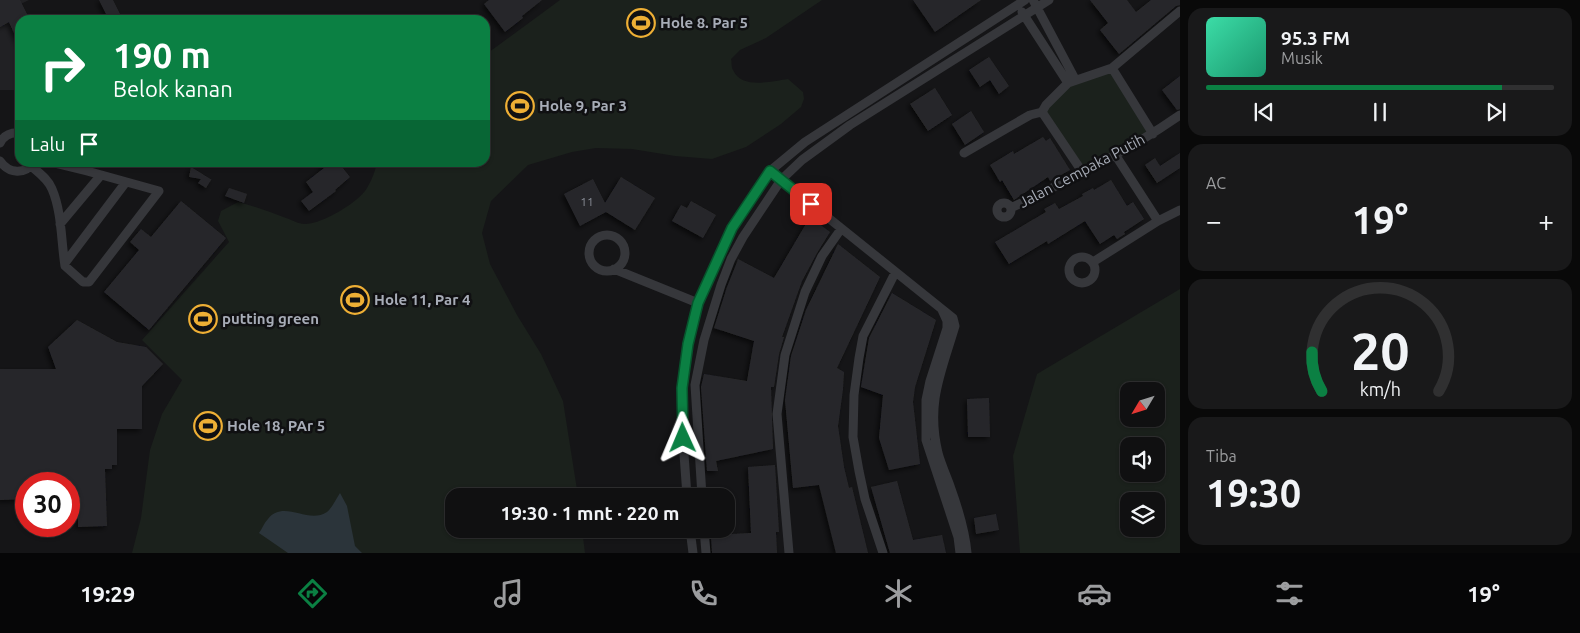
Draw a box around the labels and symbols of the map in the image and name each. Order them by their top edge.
sports icon: Hole 8. Par 5 [626,8,656,38]
place label: Hole 8. Par 5 [660,14,748,31]
sports icon: Hole 9, Par 3 [505,91,535,121]
place label: Hole 9, Par 3 [539,97,627,114]
street label: Jalan Cempaka Putih [1016,130,1148,211]
pin [790,183,832,225]
house number: 11 [580,195,594,208]
sports icon: Hole 11, Par 4 [340,285,370,315]
place label: Hole 11, Par 4 [374,291,470,308]
sports icon: putting green [188,304,218,334]
place label: putting green [222,310,319,327]
north arrow [1120,382,1165,428]
sports icon: Hole 18, PAr 5 [193,411,223,441]
position arrow [656,411,708,463]
place label: Hole 18, PAr 5 [227,417,325,434]
speed limit sign: 30 [15,472,80,537]

